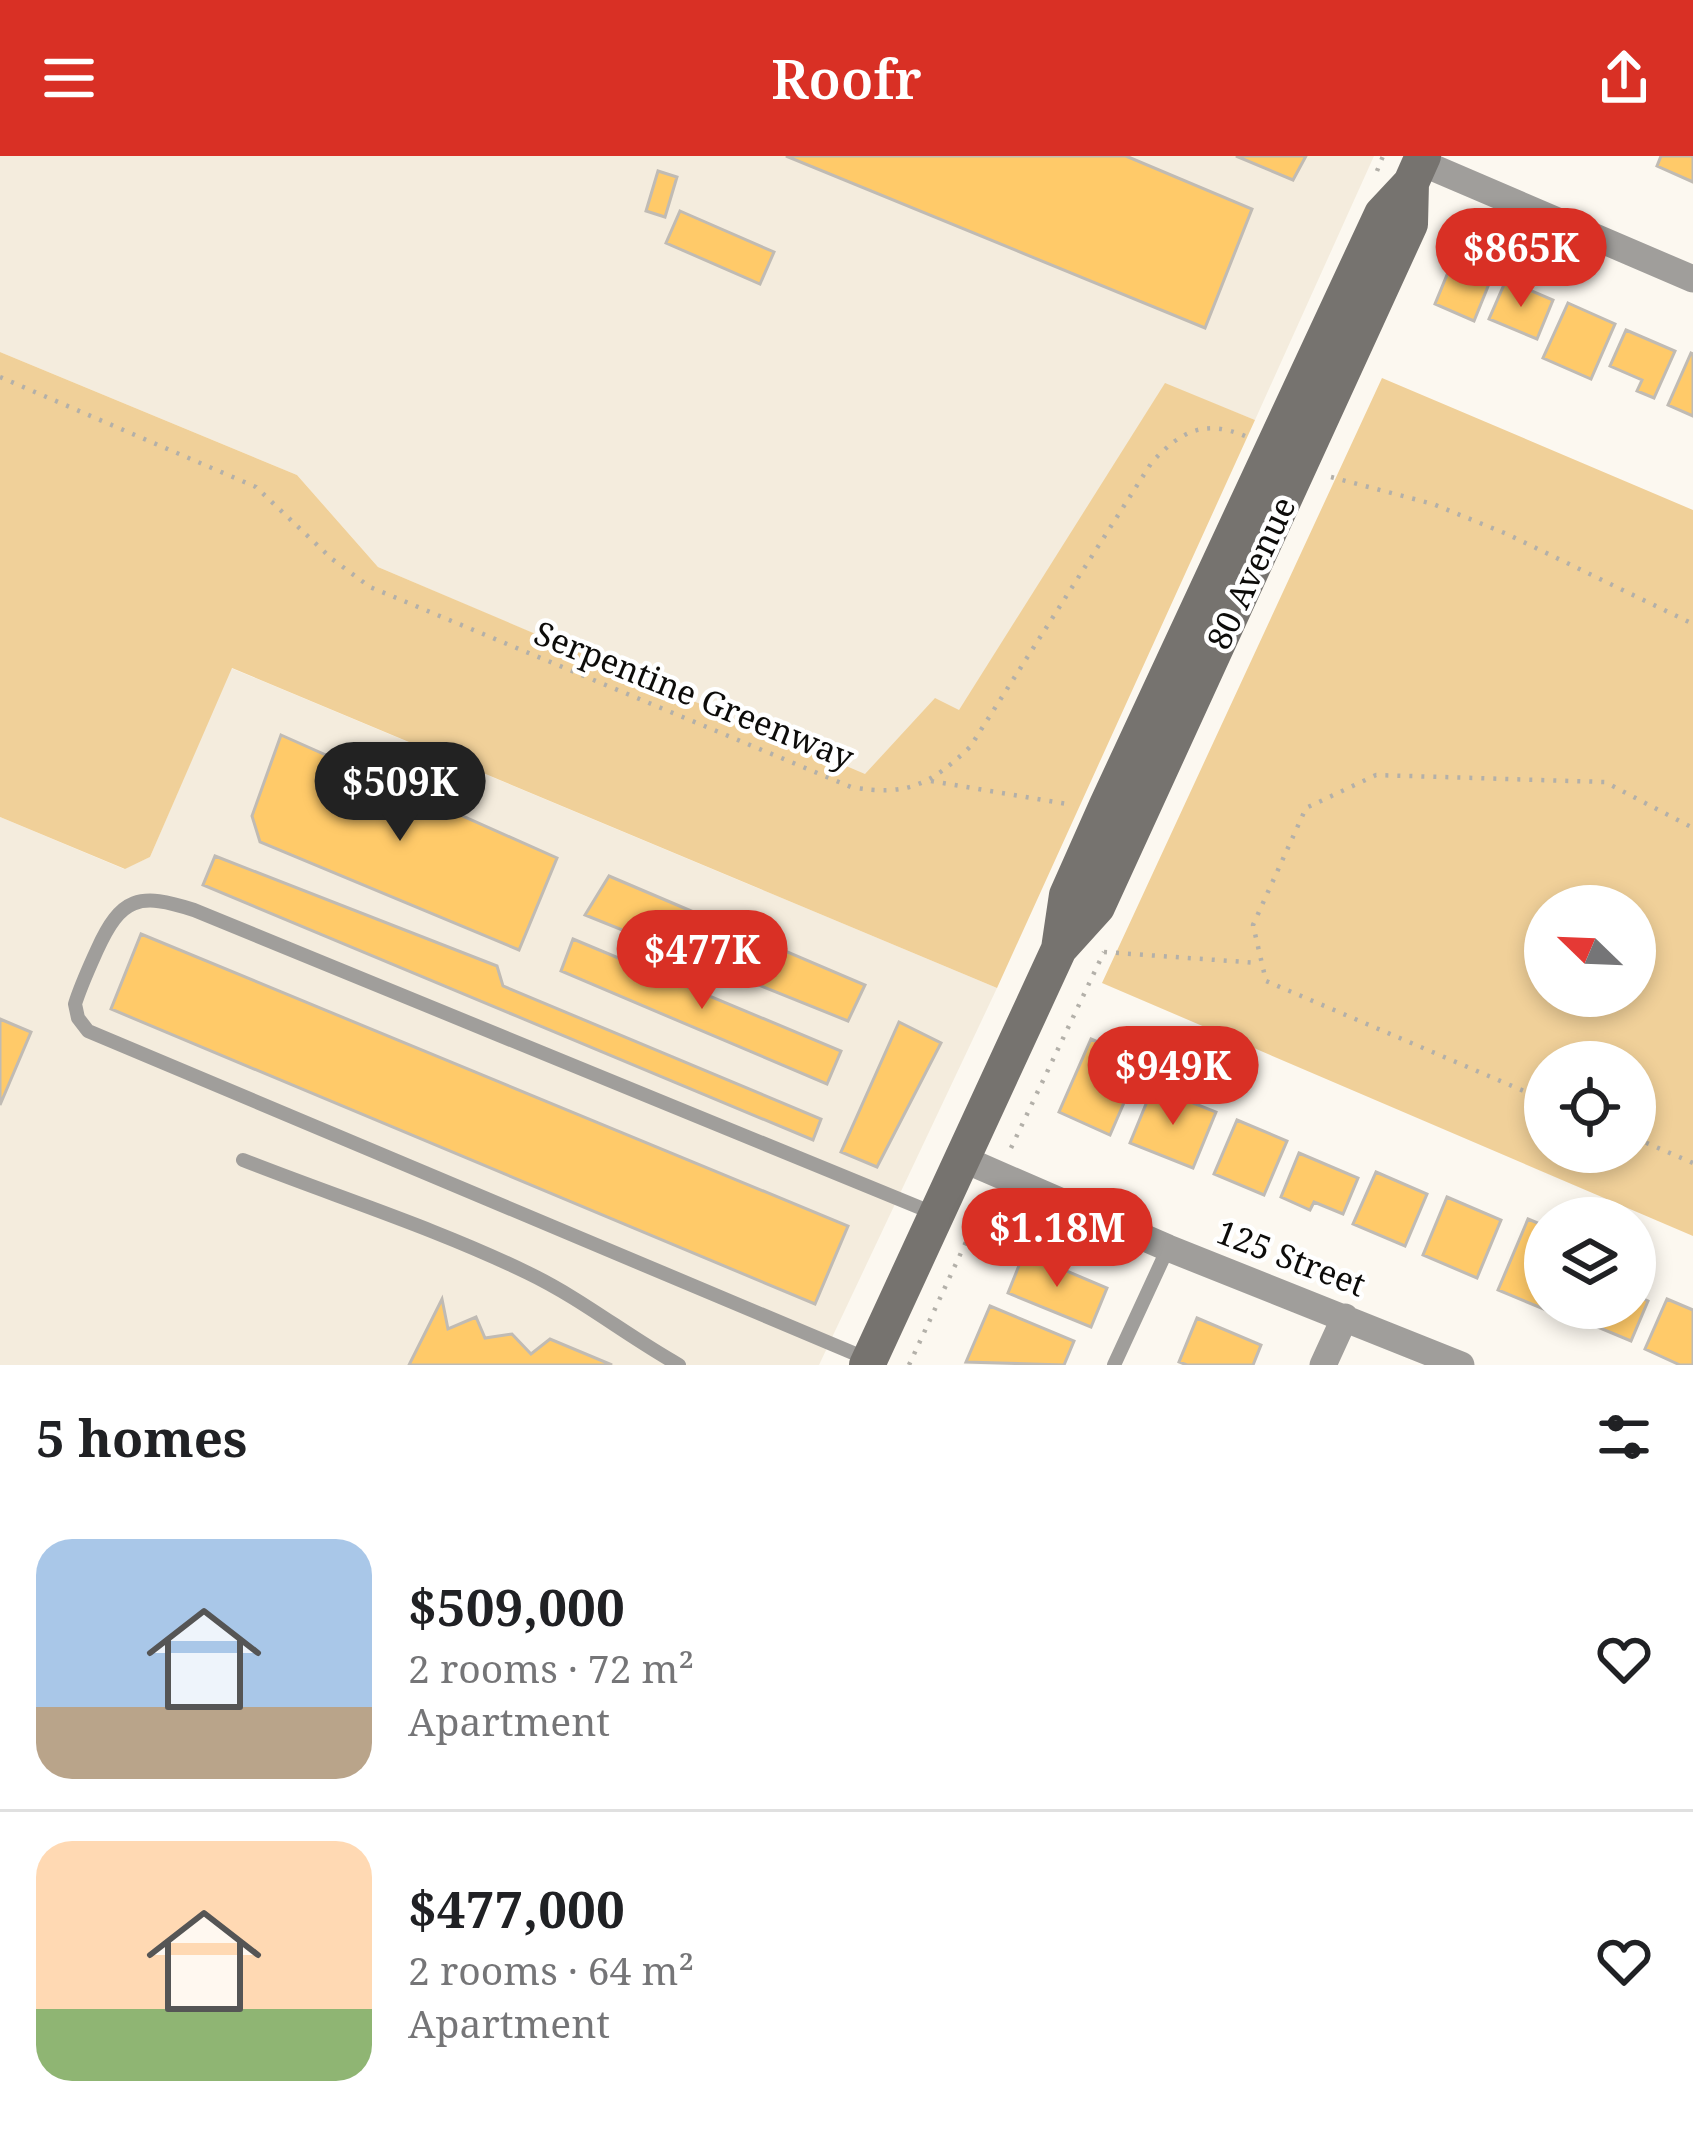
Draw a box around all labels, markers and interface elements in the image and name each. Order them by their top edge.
text: Roofr [771,41,922,115]
icon: menu [36,45,102,111]
icon: share [1591,45,1657,111]
pin: $865K [1437,208,1605,310]
text: $865K [1463,220,1579,273]
street label: 80 Avenue [1196,489,1305,656]
street label: Serpentine Greenway [528,610,861,779]
pin: $509K [316,742,484,844]
text: $509K [342,754,458,807]
north arrow [1524,885,1656,1017]
map controls [1524,885,1656,1329]
pin: $477K [618,910,786,1012]
text: $477K [644,922,760,975]
pin: $949K [1089,1026,1257,1128]
text: $949K [1115,1038,1231,1091]
button: locate [1524,1041,1656,1173]
pin: $1.18M [959,1188,1155,1290]
button: layers [1524,1197,1656,1329]
text: $1.18M [989,1200,1125,1253]
street label: 125 Street [1210,1209,1372,1306]
text: 5 homes [36,1402,247,1472]
icon: filters [1591,1404,1657,1470]
text: $509,000 [408,1571,625,1641]
icon: home [132,1587,276,1731]
icon: heart [1591,1626,1657,1692]
text: 2 rooms · 72 m² [408,1641,694,1694]
text: Apartment [408,1694,610,1747]
text: $477,000 [408,1873,625,1943]
icon: home [132,1889,276,2033]
icon: heart [1591,1928,1657,1994]
text: 2 rooms · 64 m² [408,1943,694,1996]
text: Apartment [408,1996,610,2049]

